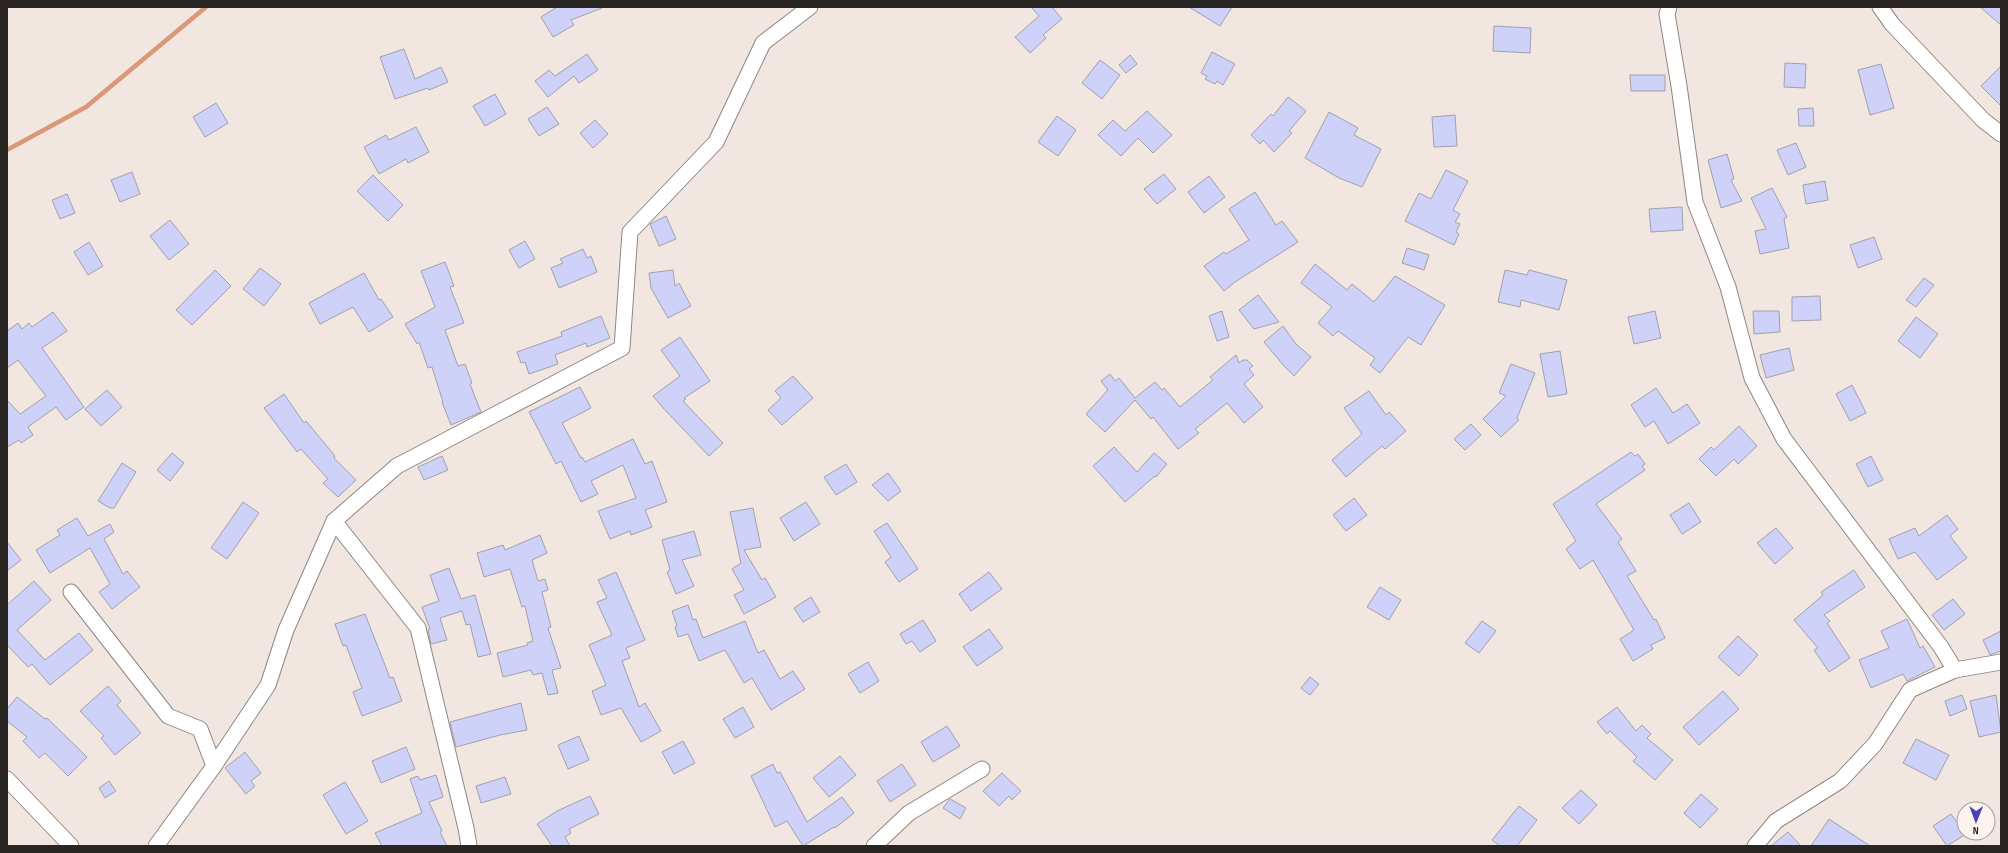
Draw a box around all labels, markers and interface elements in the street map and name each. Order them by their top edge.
north arrow [1956,801,1996,841]
text: N [1973,824,1979,837]

